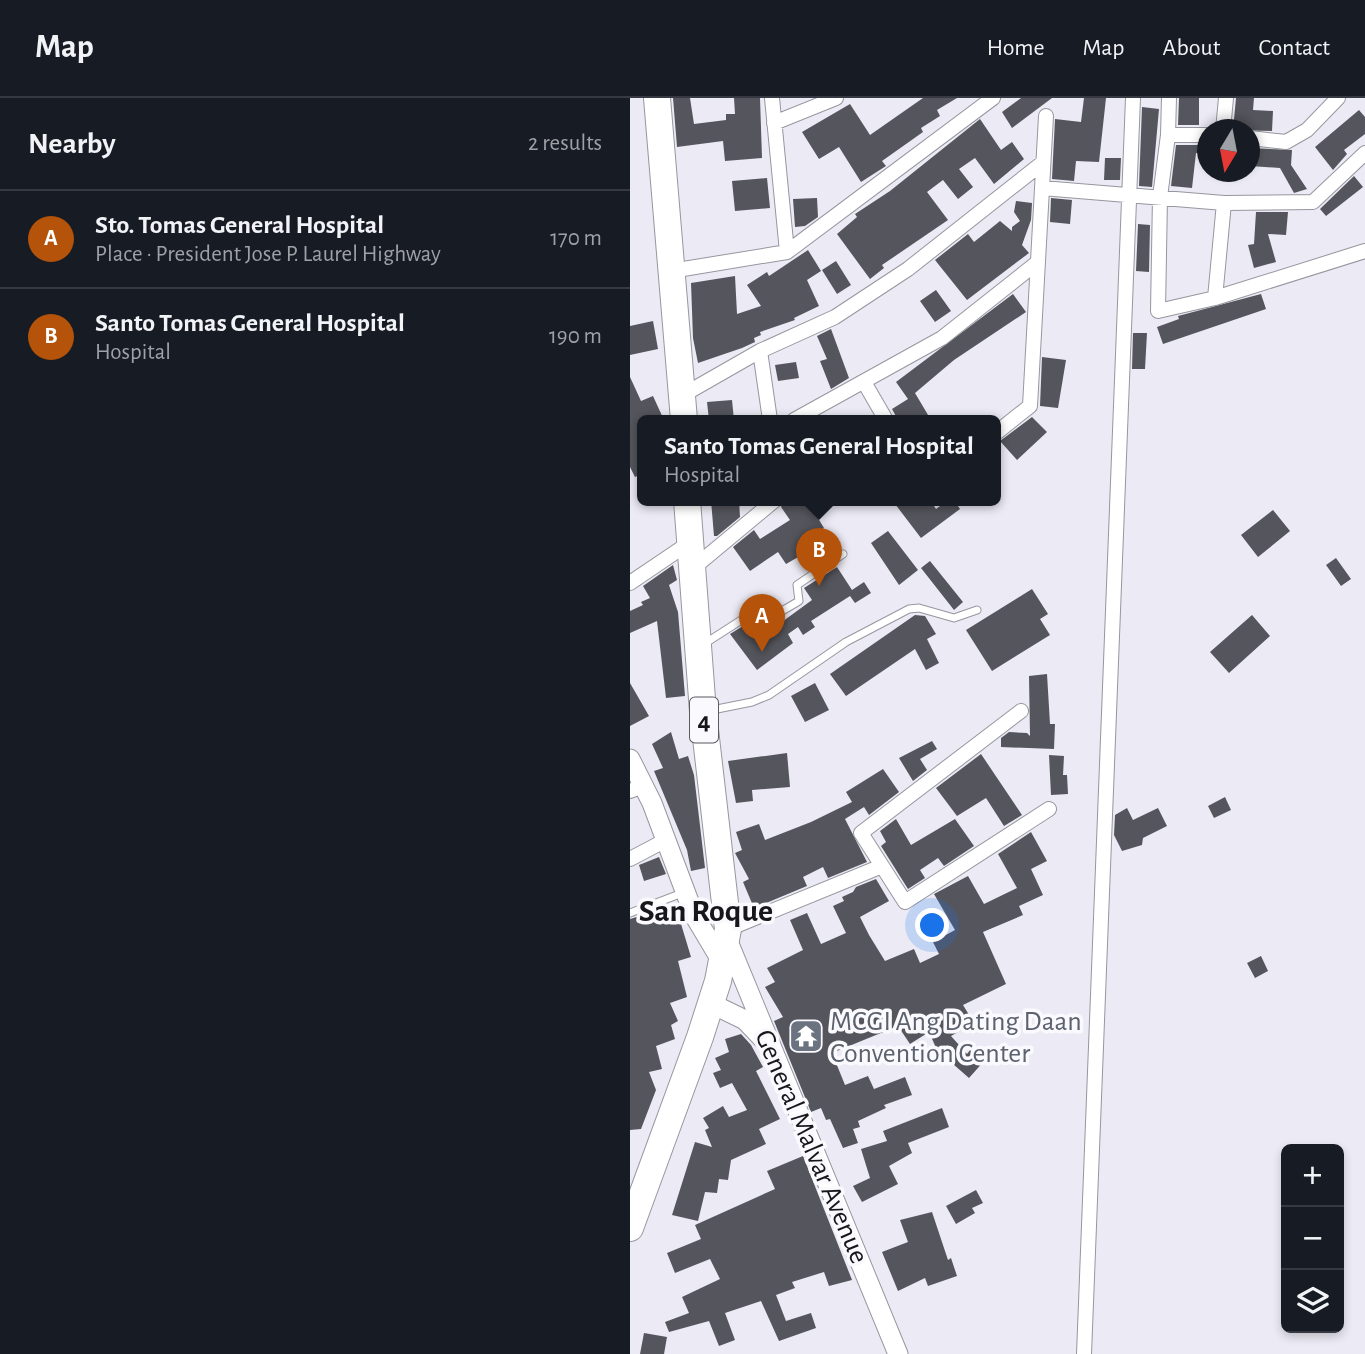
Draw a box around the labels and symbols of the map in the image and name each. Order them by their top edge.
north arrow [1197,119,1260,182]
pin: B [796,528,842,586]
pin: A [739,594,785,652]
road number: 4 [690,698,718,742]
district label: San Roque [639,895,773,927]
your location [915,908,949,942]
place label: MCGI Ang Dating Daan Convention Center [830,1008,1082,1068]
temple icon: MCGI Ang Dating Daan Convention Center [787,1017,825,1055]
street label: General Malvar Avenue [749,1026,873,1268]

